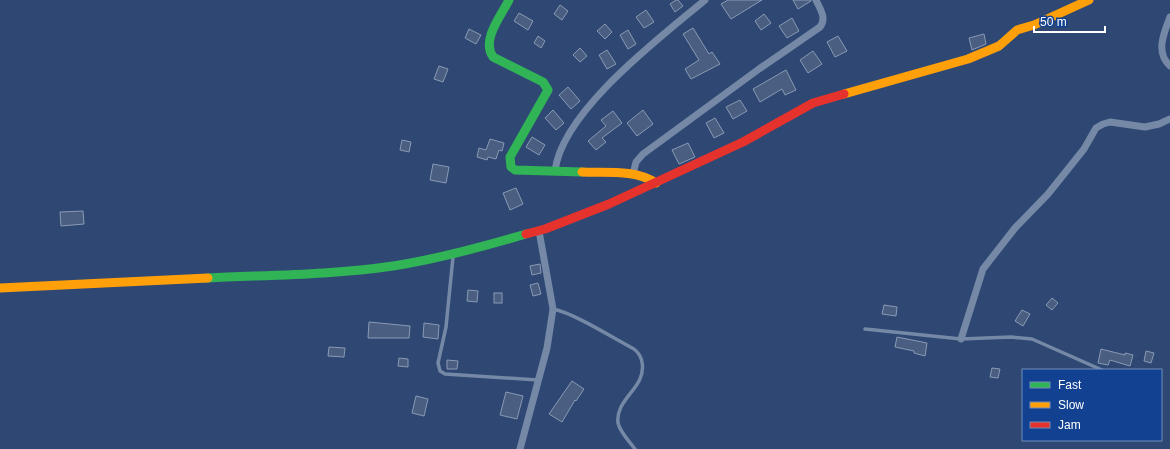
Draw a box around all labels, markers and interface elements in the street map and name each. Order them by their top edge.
scale bar [1034,8,1105,34]
text: 50 m [1040,15,1067,29]
legend [1022,369,1162,441]
text: Fast [1058,378,1082,392]
text: Slow [1058,398,1084,412]
text: Jam [1058,418,1081,432]

